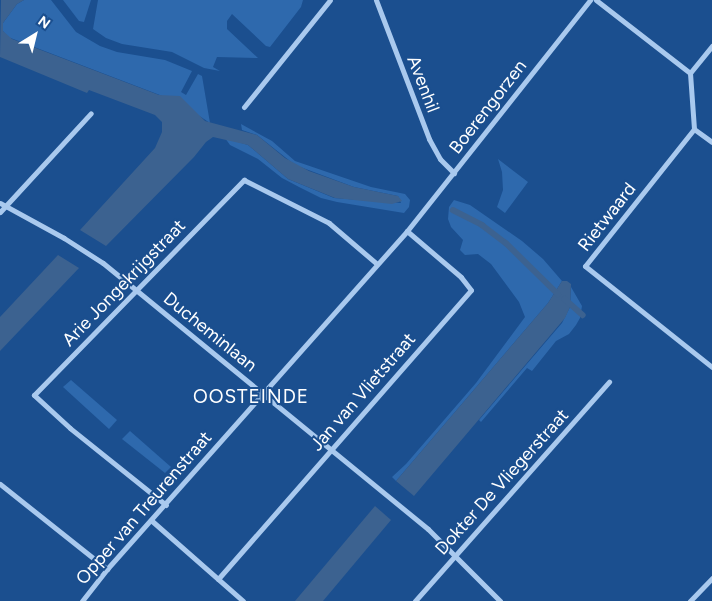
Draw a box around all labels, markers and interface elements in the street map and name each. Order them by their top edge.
north arrow [10,10,60,60]
text: N [35,12,53,33]
street label: Avenhil [402,53,444,115]
street label: Boerengorzen [445,56,531,158]
street label: Rietwaard [574,178,640,256]
street label: Arie Jongekrijgstraat [58,215,190,351]
street label: Ducheminlaan [159,288,261,376]
street label: Jan van Vlietstraat [306,329,420,455]
district label: OOSTEINDE [192,386,310,408]
street label: Dokter De Vliegerstraat [431,405,573,559]
street label: Opper van Treurenstraat [72,427,216,589]

